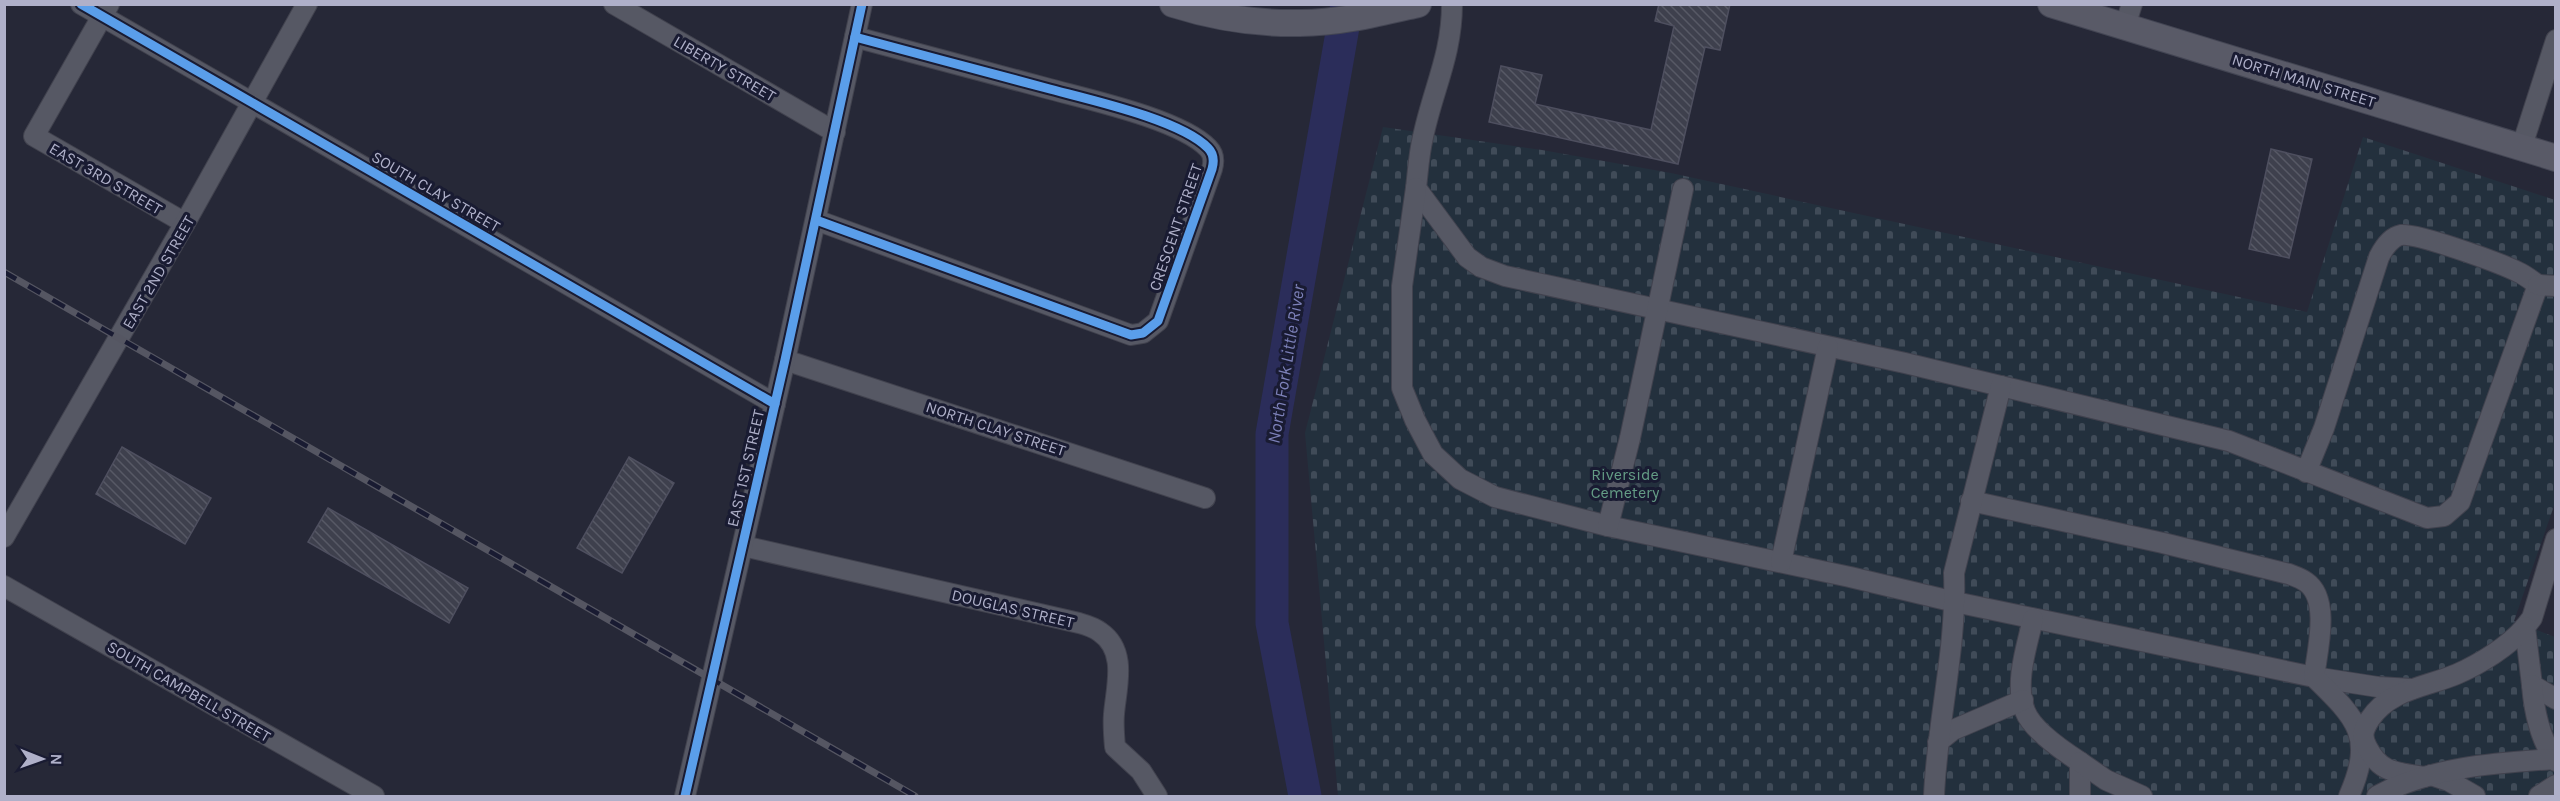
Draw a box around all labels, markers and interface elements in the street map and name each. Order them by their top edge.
street label: LIBERTY STREET [670,32,779,105]
street label: NORTH MAIN STREET [2230,50,2378,111]
street label: EAST 3RD STREET [46,139,165,218]
street label: SOUTH CLAY STREET [368,147,503,236]
street label: CRESCENT STREET [1145,161,1206,293]
street label: EAST 2ND STREET [118,212,199,332]
water label: North Fork Little River [1263,282,1310,445]
street label: NORTH CLAY STREET [924,397,1068,460]
street label: EAST 1ST STREET [723,408,768,529]
park label: Riverside Cemetery [1591,465,1660,502]
street label: DOUGLAS STREET [950,585,1076,632]
street label: SOUTH CAMPBELL STREET [104,637,274,746]
north arrow [12,729,72,789]
text: N [47,753,66,765]

